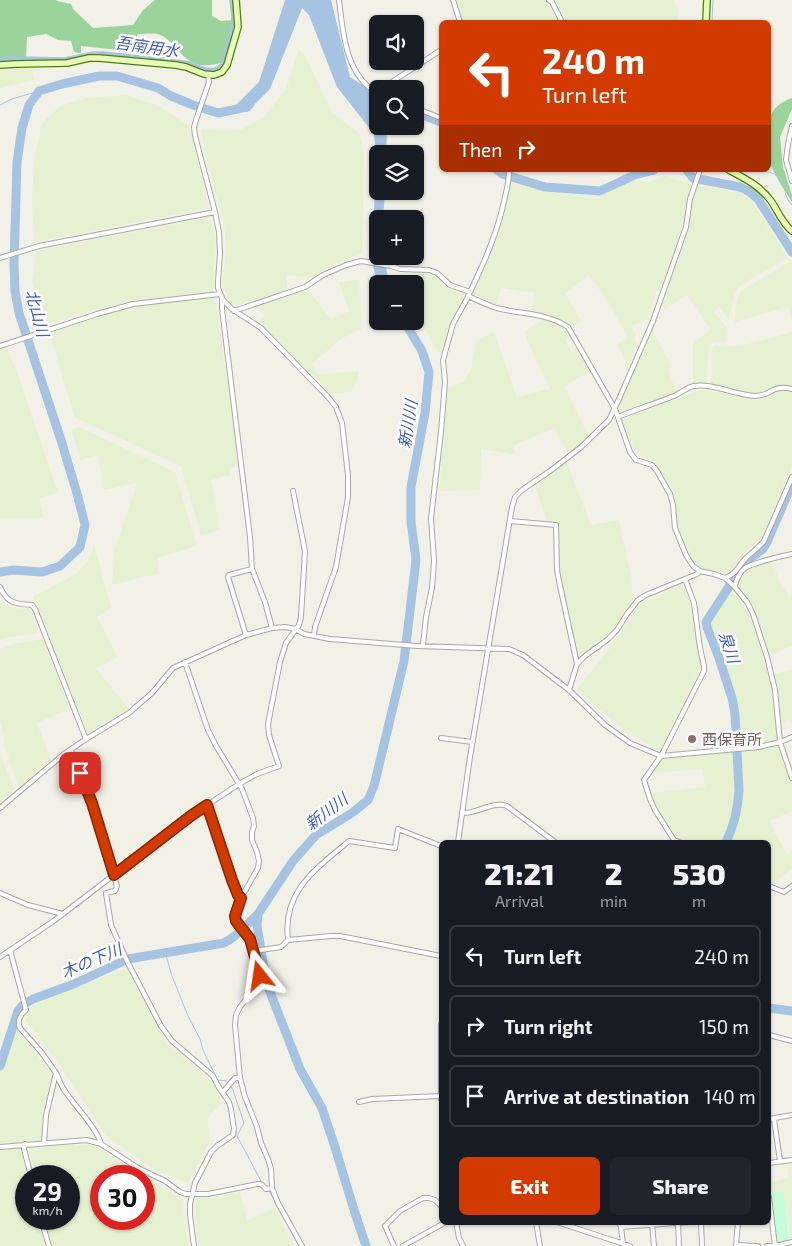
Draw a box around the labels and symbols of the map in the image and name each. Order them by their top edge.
water label: 吾南用水 [114,32,182,60]
water label: 北山川 [23,287,54,341]
water label: 新川川 [394,397,420,449]
water label: 泉川 [716,629,745,667]
place label: 西保育所 [702,730,762,748]
marker: 西保育所 [686,733,698,745]
pin [59,752,101,794]
water label: 新川川 [301,788,352,833]
water label: 木の下川 [58,938,126,981]
position arrow [233,949,285,1001]
speed limit sign: 30 [90,1165,155,1230]

